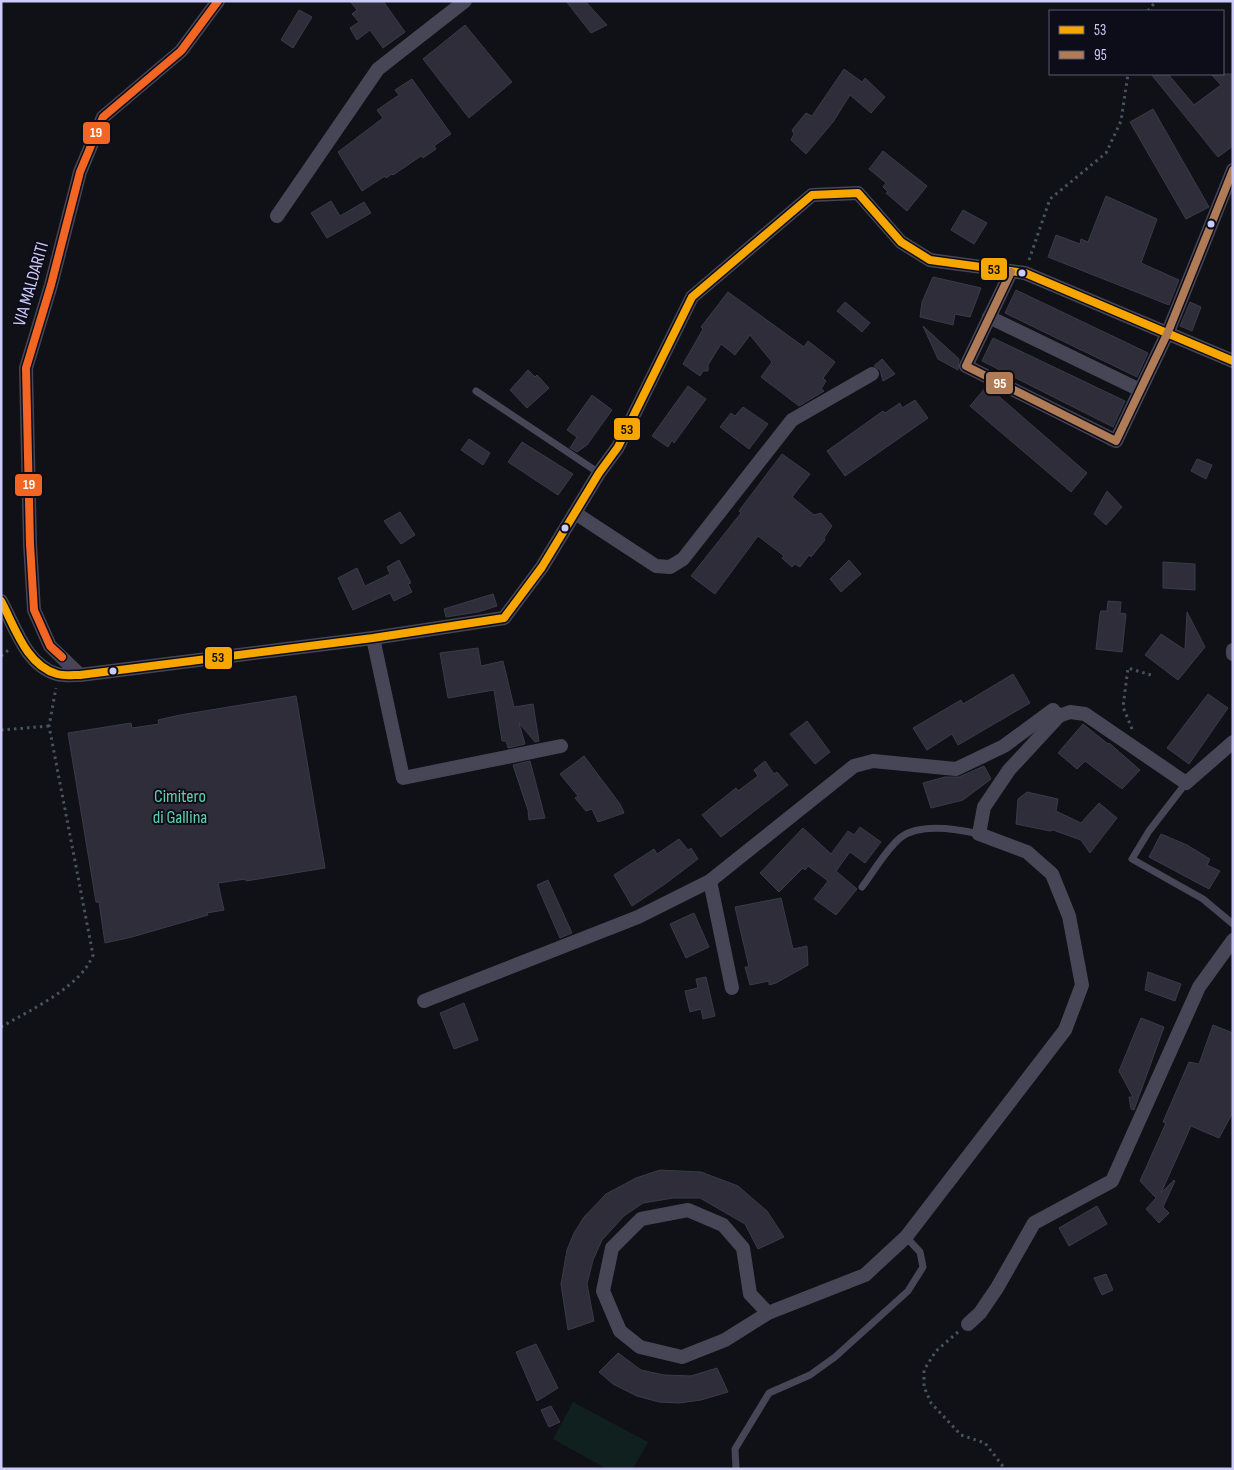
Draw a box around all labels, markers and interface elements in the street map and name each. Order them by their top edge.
legend [1049,10,1224,75]
text: 53 [1094,21,1106,40]
text: 95 [1094,46,1107,65]
line badge: 19 [82,121,111,145]
text: 19 [90,124,102,141]
unlabelled marker [1206,219,1216,229]
street label: VIA MALDARITI [9,239,53,329]
line badge: 53 [980,257,1008,281]
text: 53 [988,261,1000,278]
unlabelled marker [1017,268,1027,278]
line badge: 95 [985,371,1014,395]
text: 95 [994,375,1006,392]
line badge: 53 [613,417,641,441]
text: 53 [621,421,633,438]
line badge: 19 [14,473,43,497]
text: 19 [23,476,35,493]
unlabelled marker [560,523,570,533]
line badge: 53 [204,646,233,670]
text: 53 [212,649,224,666]
unlabelled marker [108,666,118,676]
park label: Cimitero di Gallina [153,786,207,828]

